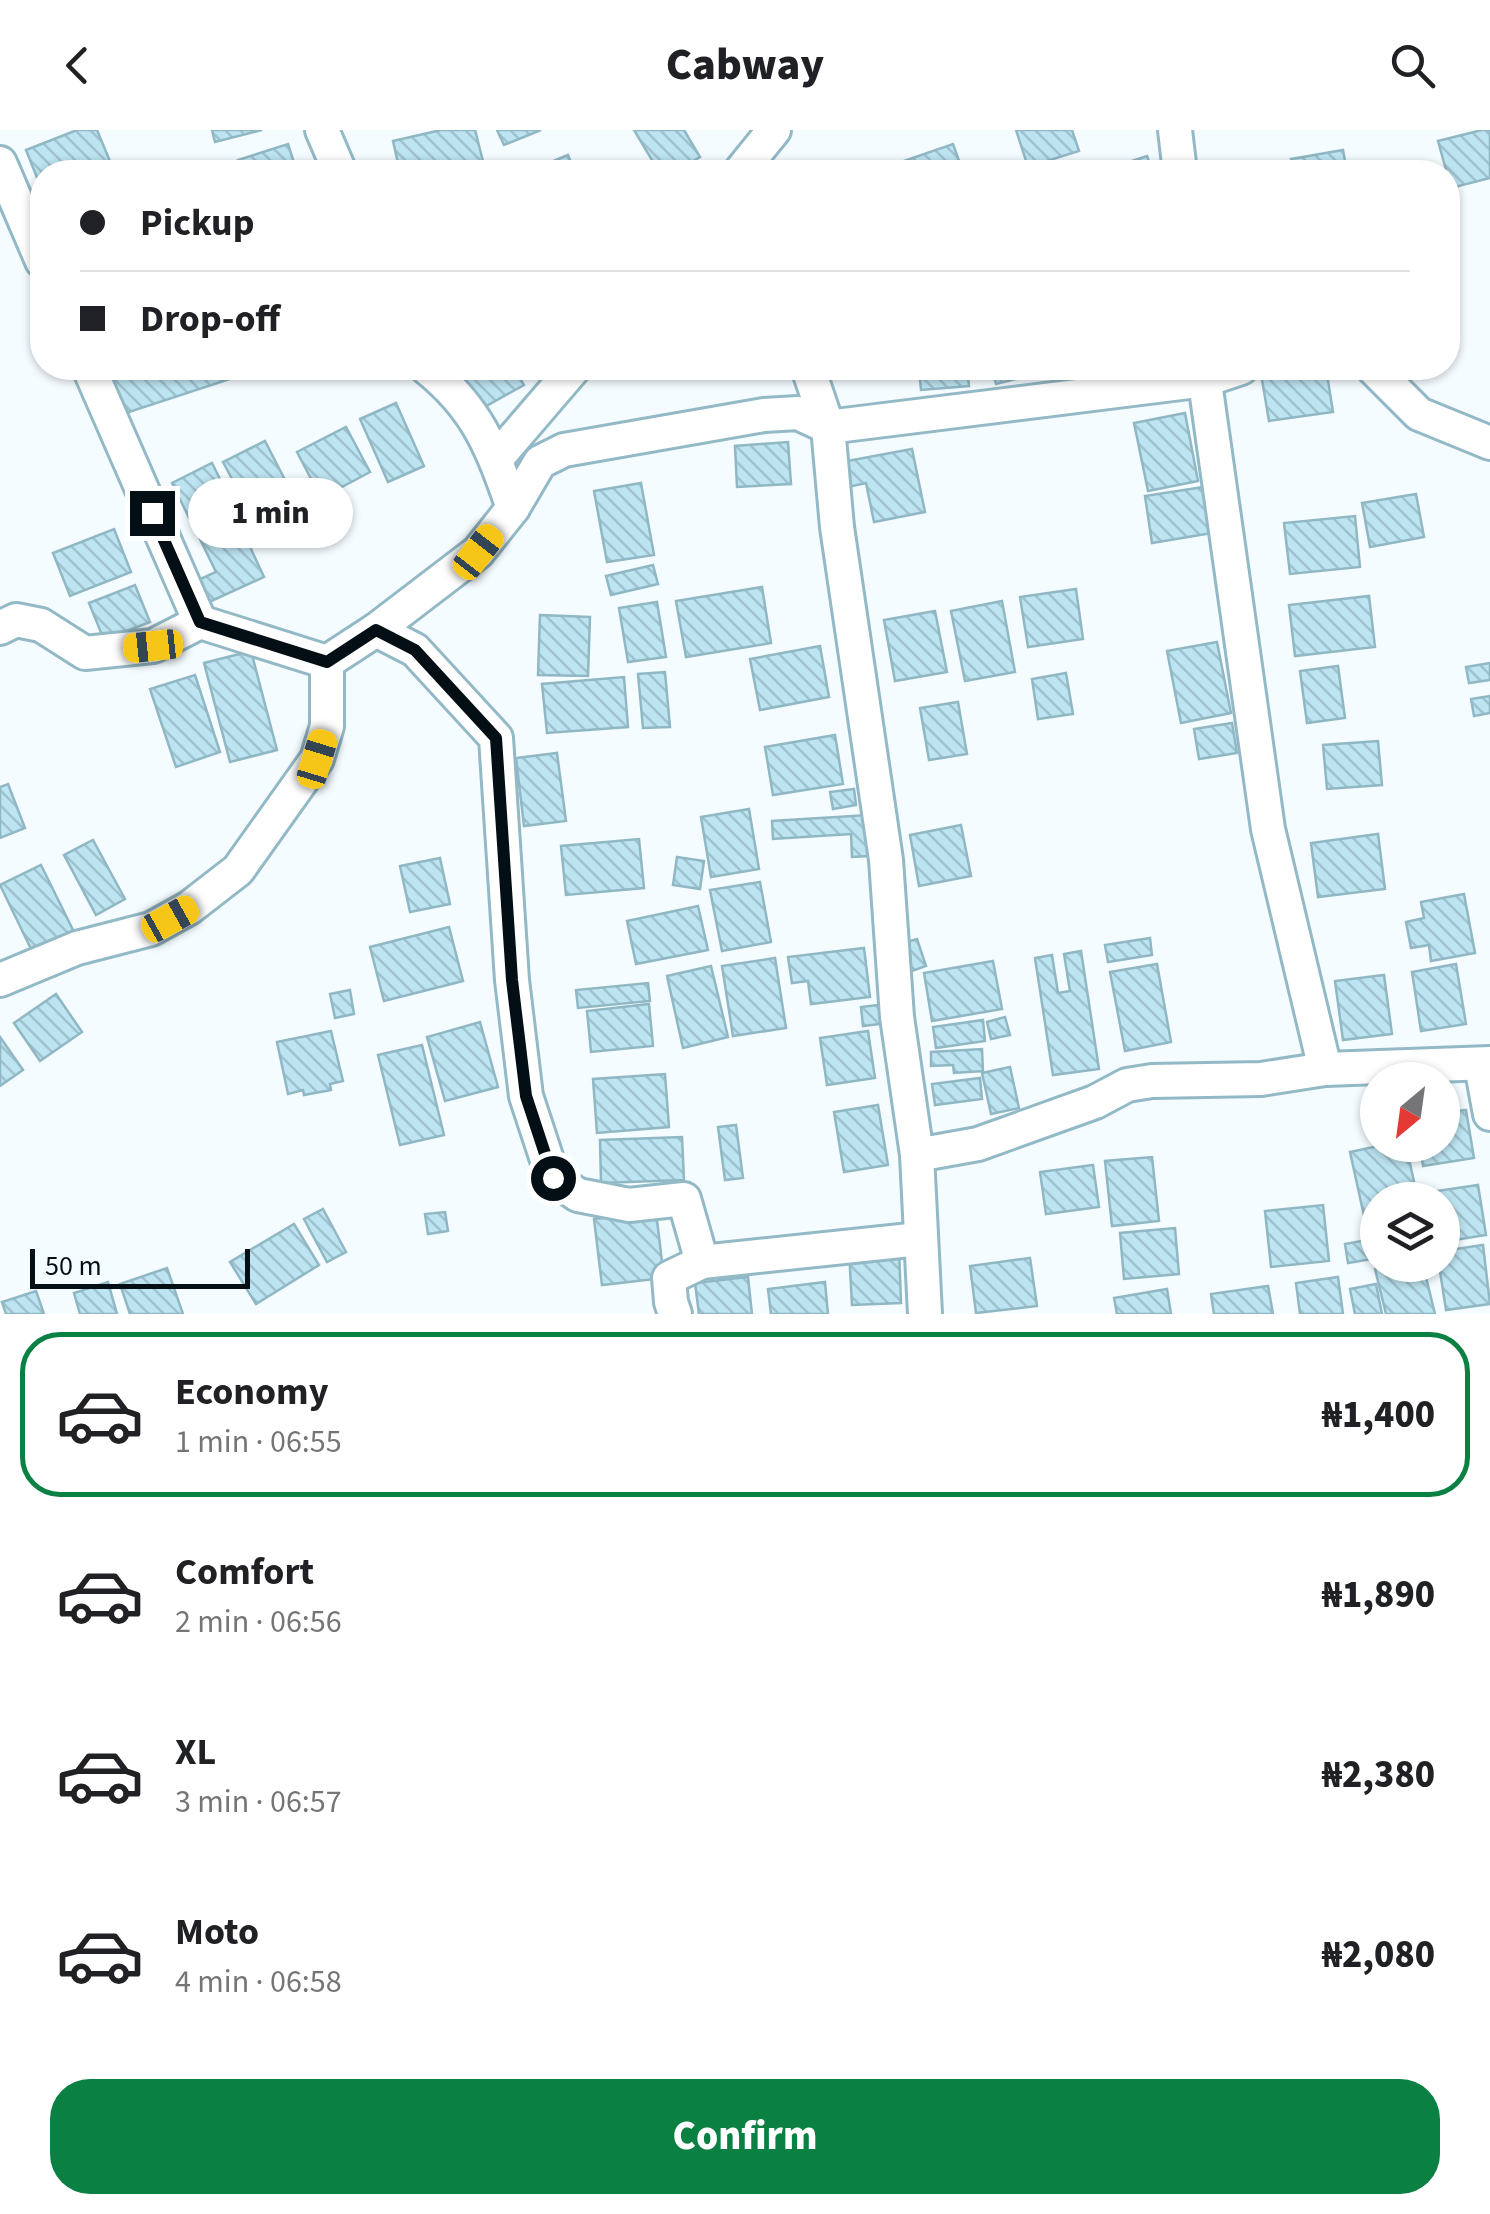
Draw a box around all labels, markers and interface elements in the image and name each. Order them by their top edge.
text: Cabway [666,33,824,97]
icon: back [50,38,105,93]
icon: search [1385,38,1440,93]
text: Pickup [140,196,254,250]
text: Drop-off [140,292,280,346]
callout: 1 min [187,478,352,548]
text: 1 min [231,490,310,536]
route end [130,491,175,536]
car [448,519,508,585]
car [122,628,184,664]
car [294,726,340,792]
car [136,891,204,947]
north arrow [1360,1062,1460,1162]
map controls [1360,1062,1460,1282]
route start [531,1156,576,1201]
button: layers [1360,1182,1460,1282]
scale bar [30,1244,250,1288]
text: 50 m [45,1246,102,1286]
text: Economy [175,1365,328,1419]
icon: car [55,1370,145,1460]
text: ₦1,400 [1322,1388,1435,1442]
text: 1 min · 06:55 [175,1419,342,1465]
text: Comfort [175,1545,314,1599]
icon: car [55,1550,145,1640]
text: ₦1,890 [1322,1568,1435,1622]
text: 2 min · 06:56 [175,1599,342,1645]
text: XL [175,1725,216,1779]
icon: car [55,1730,145,1820]
text: ₦2,380 [1322,1748,1435,1802]
text: 3 min · 06:57 [175,1779,342,1825]
text: Moto [175,1905,259,1959]
icon: car [55,1910,145,2000]
text: ₦2,080 [1322,1928,1435,1982]
text: 4 min · 06:58 [175,1959,342,2005]
button: Confirm [50,2079,1440,2194]

